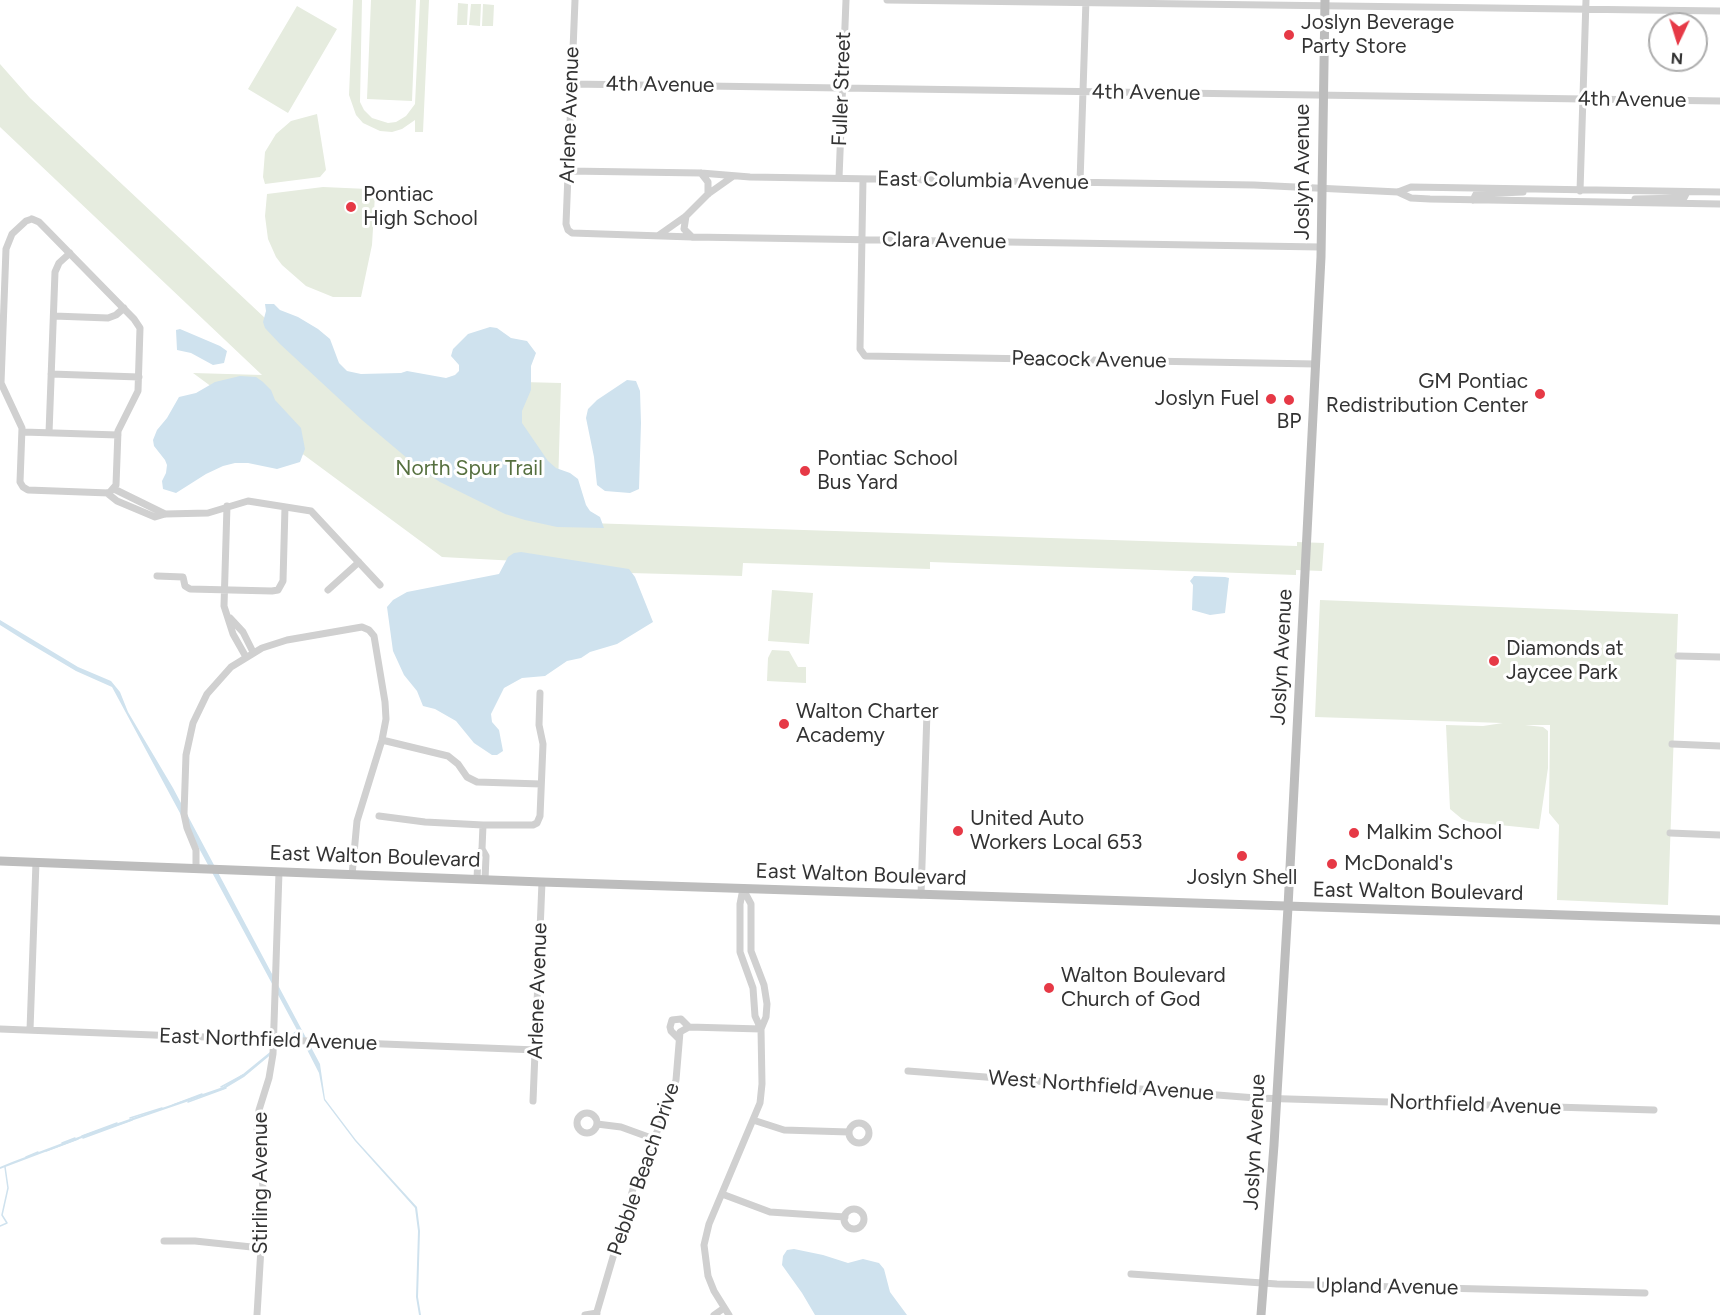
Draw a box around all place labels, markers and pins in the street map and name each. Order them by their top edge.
place label: Joslyn Beverage Party Store [1301,10,1454,60]
marker: Joslyn Beverage Party Store [1282,28,1296,42]
place label: Pontiac High School [363,182,478,232]
marker: Pontiac High School [344,200,358,214]
place label: GM Pontiac Redistribution Center [1326,369,1528,419]
place label: Joslyn Fuel [1155,386,1259,412]
marker: GM Pontiac Redistribution Center [1533,387,1547,401]
marker: Joslyn Fuel [1264,392,1278,406]
marker: BP [1282,393,1296,407]
place label: BP [1277,409,1301,435]
place label: Pontiac School Bus Yard [817,446,958,496]
marker: Pontiac School Bus Yard [798,464,812,478]
place label: Diamonds at Jaycee Park [1506,636,1624,686]
marker: Diamonds at Jaycee Park [1487,654,1501,668]
place label: Walton Charter Academy [796,699,939,749]
marker: Walton Charter Academy [777,717,791,731]
place label: United Auto Workers Local 653 [970,806,1142,856]
place label: Malkim School [1366,820,1502,846]
marker: United Auto Workers Local 653 [951,824,965,838]
marker: Malkim School [1347,826,1361,840]
marker: Joslyn Shell [1235,849,1249,863]
place label: McDonald's [1344,851,1453,877]
marker: McDonald's [1325,857,1339,871]
place label: Joslyn Shell [1187,865,1297,891]
place label: Walton Boulevard Church of God [1061,963,1226,1013]
marker: Walton Boulevard Church of God [1042,981,1056,995]

